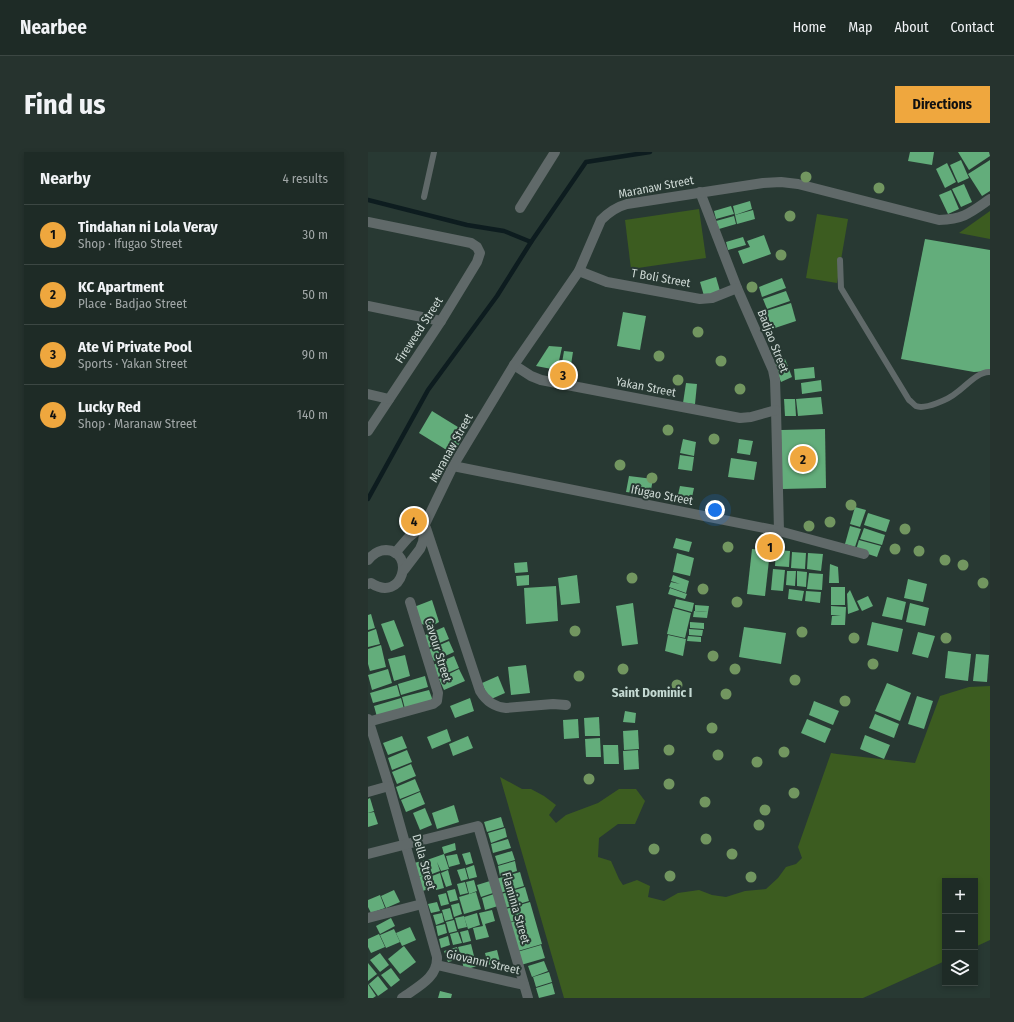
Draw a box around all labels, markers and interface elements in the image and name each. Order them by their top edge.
text: Nearbee [20,16,87,39]
text: Home [793,19,826,36]
text: Map [848,19,872,36]
text: About [894,19,929,36]
text: Contact [951,19,994,36]
button: Directions [895,86,990,123]
text: Find us [24,88,106,121]
text: Nearby [40,168,91,189]
text: 4 results [282,171,328,186]
street label: Maranaw Street [617,173,695,201]
text: Tindahan ni Lola Veray [78,218,218,236]
text: 1 [50,227,56,242]
text: 30 m [302,227,328,242]
text: Shop · Ifugao Street [78,236,182,251]
street label: T Boli Street [630,266,692,290]
text: KC Apartment [78,278,164,296]
text: 2 [50,287,56,302]
text: 50 m [302,287,328,302]
street label: Fireweed Street [392,294,446,366]
text: Place · Badjao Street [78,296,187,311]
street label: Badjao Street [755,307,791,375]
text: Ate Vi Private Pool [78,338,192,356]
text: 3 [50,347,56,362]
text: 90 m [302,347,328,362]
text: Sports · Yakan Street [78,356,187,371]
pin: 3 [550,360,576,390]
street label: Yakan Street [615,374,677,400]
text: Lucky Red [78,398,141,416]
text: 4 [50,407,56,422]
text: 140 m [297,407,328,422]
street label: Maranaw Street [426,411,476,485]
text: Shop · Maranaw Street [78,416,197,431]
pin: 2 [790,444,816,474]
street label: Ifugao Street [630,482,694,508]
your location [705,500,725,520]
pin: 4 [401,506,427,536]
pin: 1 [757,532,783,562]
street label: Cavour Street [422,616,454,684]
district label: Saint Dominic I [612,685,692,700]
street label: Della Street [409,832,439,892]
street label: Flaminia Street [499,871,533,946]
map controls [942,878,978,986]
button: + [942,878,978,914]
button: − [942,914,978,950]
street label: Giovanni Street [445,947,521,977]
button: layers [942,950,978,986]

